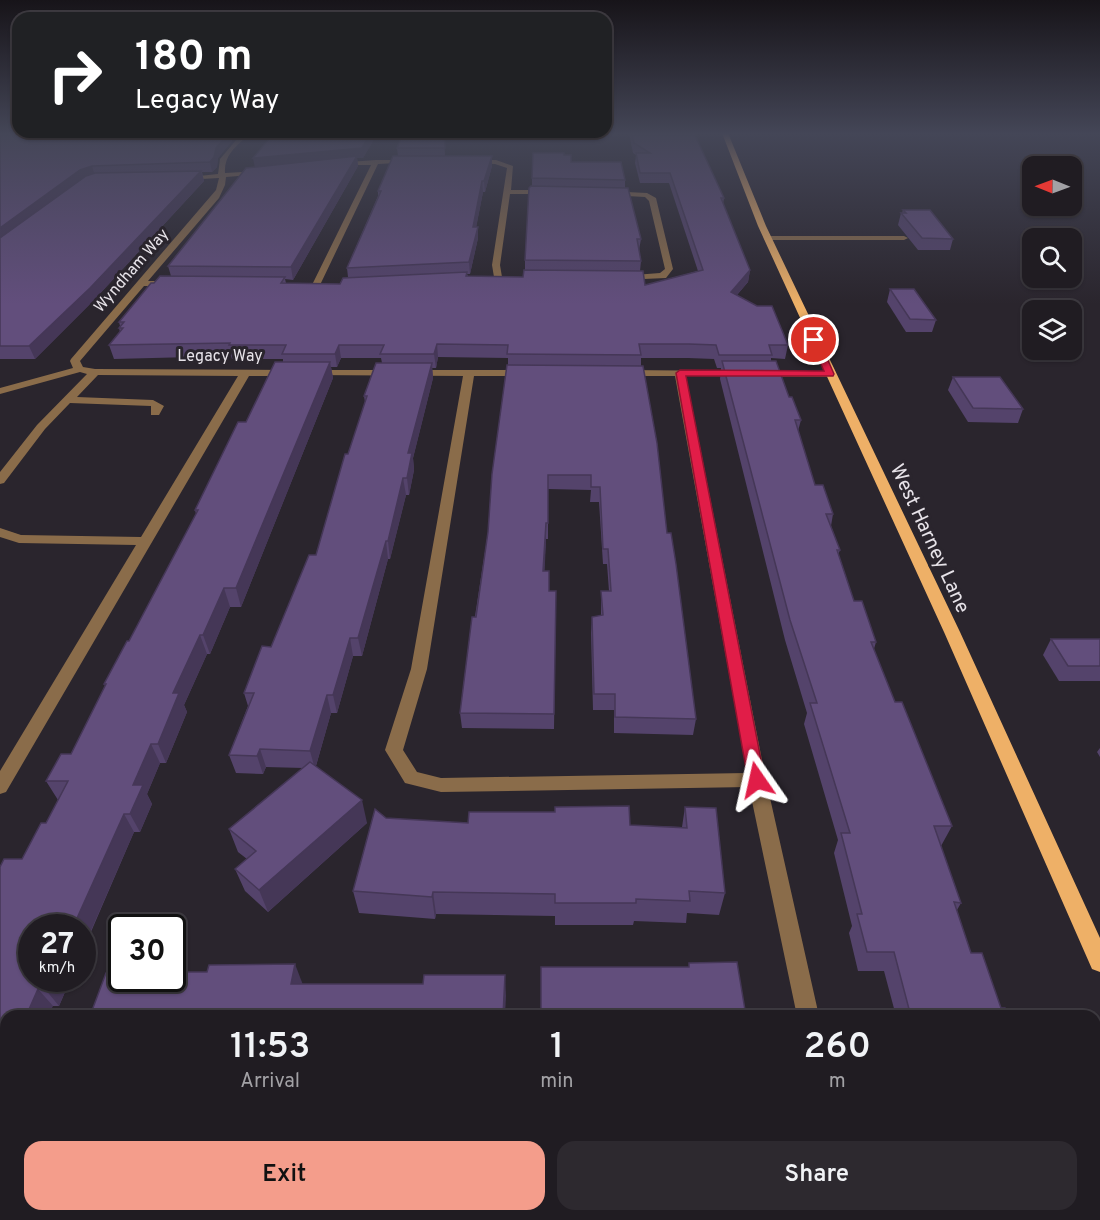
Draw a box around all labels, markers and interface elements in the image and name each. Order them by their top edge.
text: 180 m [135,32,252,85]
icon: right [36,36,114,114]
text: Legacy Way [135,84,279,118]
north arrow [1022,156,1082,216]
map controls [1022,156,1082,360]
street label: Wyndham Way [90,225,174,317]
button: search [1022,228,1082,288]
button: layers [1022,300,1082,360]
pin [788,314,839,365]
icon: arrive [797,323,830,356]
street label: Legacy Way [177,347,263,367]
street label: West Harney Lane [883,460,975,618]
position arrow [725,748,789,812]
speed limit sign: 30 [108,914,186,992]
text: 27 [40,927,74,964]
text: km/h [39,959,75,978]
text: 11:53 [230,1025,310,1071]
text: 1 [550,1025,564,1071]
text: 260 [804,1025,871,1071]
text: Arrival [240,1069,300,1095]
text: min [540,1069,574,1095]
text: m [829,1069,846,1095]
button: Exit [24,1141,545,1210]
button: Share [557,1141,1077,1210]

